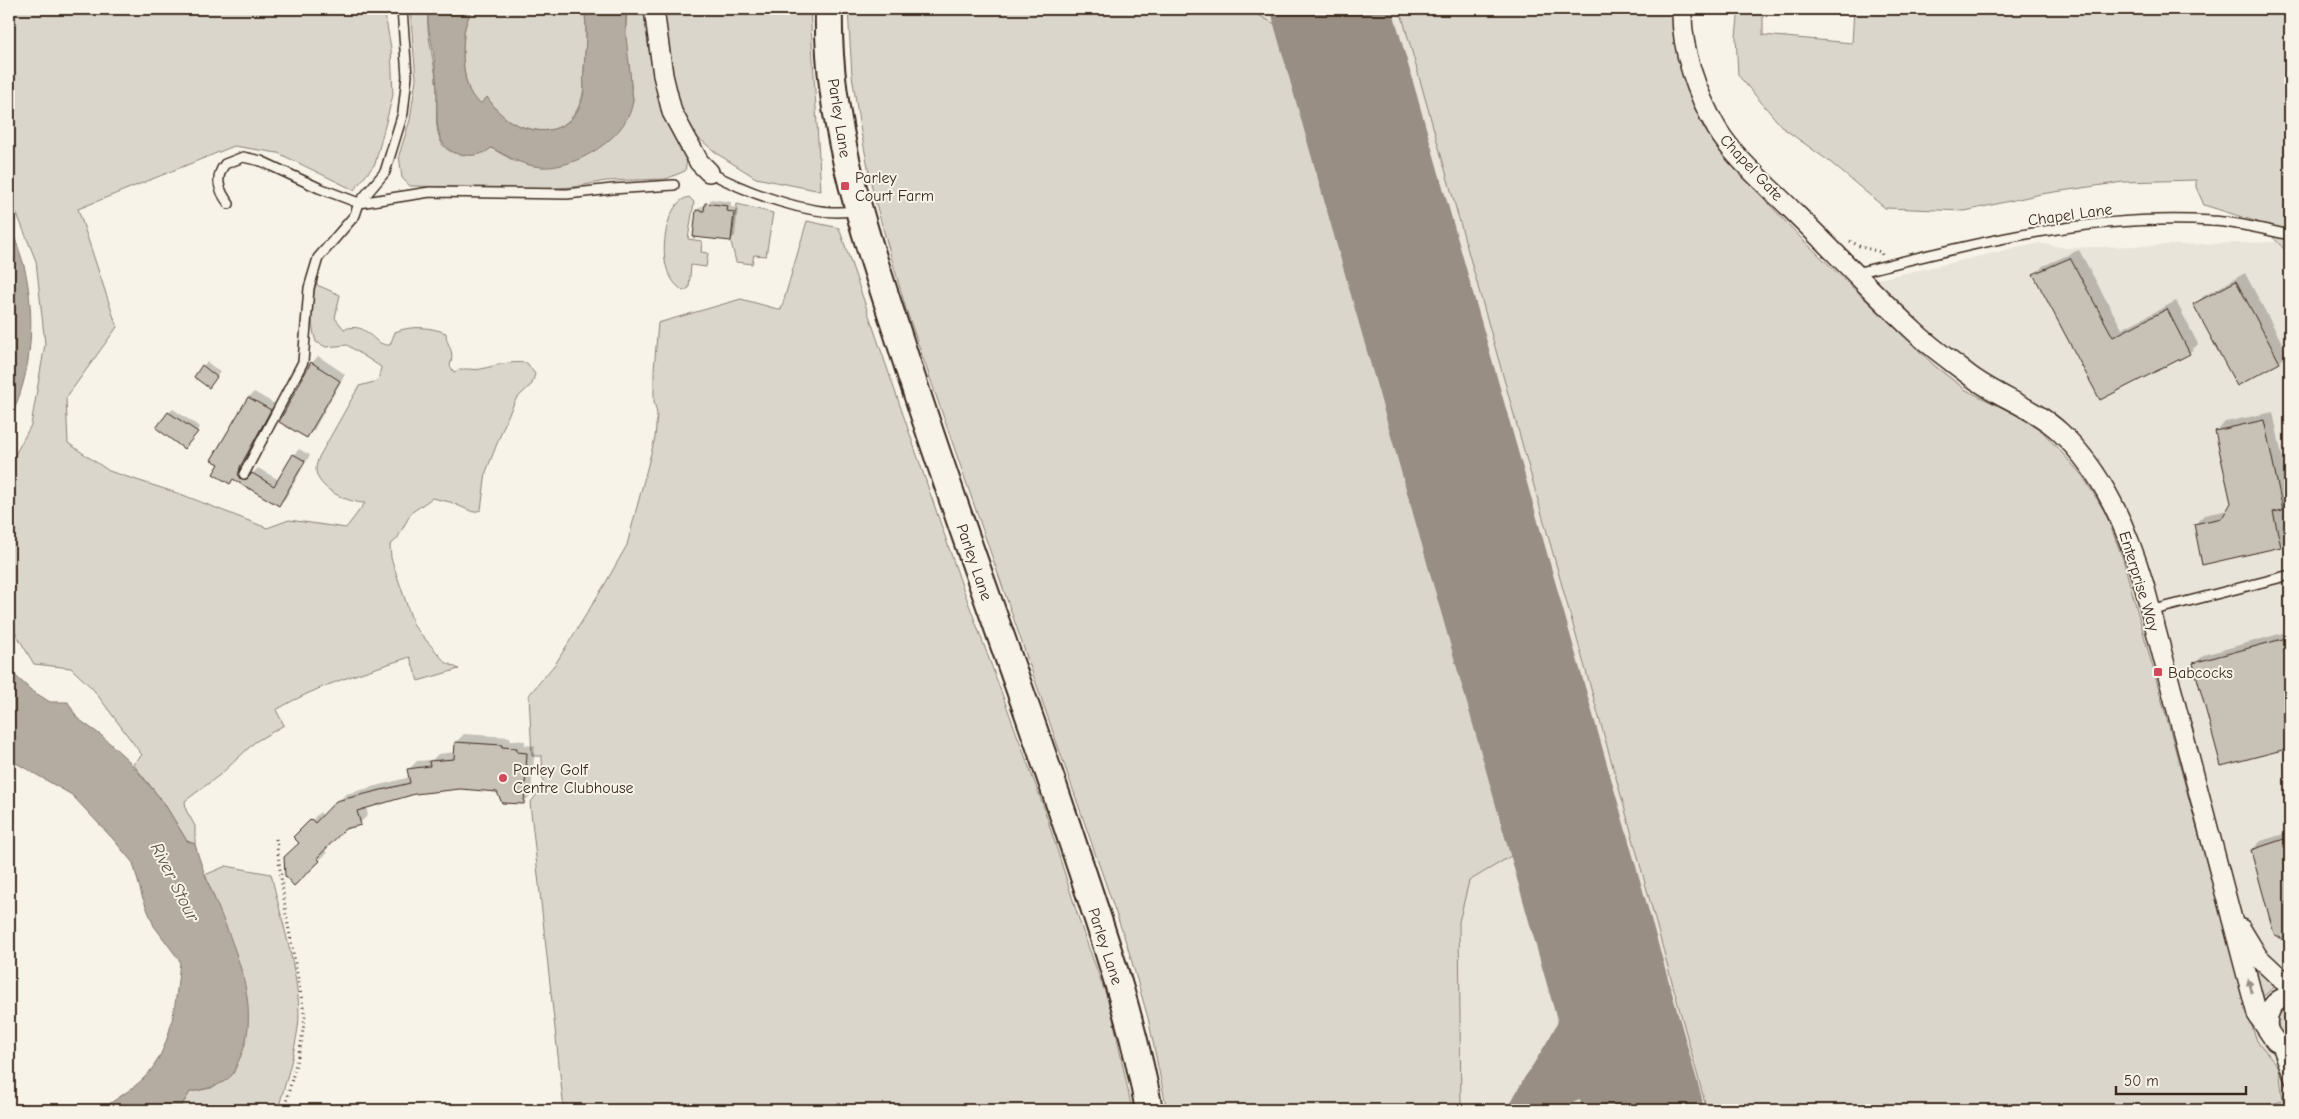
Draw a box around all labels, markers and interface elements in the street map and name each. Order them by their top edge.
street label: Parley Lane [824,77,854,159]
street label: Chapel Gate [1716,131,1786,204]
place label: Parley Court Farm [855,169,934,205]
marker: Parley Court Farm [839,180,851,192]
street label: Chapel Lane [2027,200,2113,230]
street label: Parley Lane [953,522,996,603]
street label: Enterprise Way [2115,529,2163,634]
place label: Babcocks [2168,664,2233,682]
marker: Babcocks [2152,666,2164,678]
place label: Parley Golf Centre Clubhouse [513,761,634,797]
marker: Parley Golf Centre Clubhouse [497,772,509,784]
water label: River Stour [146,839,204,926]
street label: Parley Lane [1084,906,1126,987]
one-way arrow [2246,978,2254,993]
scale bar [2116,1064,2246,1096]
text: 50 m [2124,1072,2159,1090]

